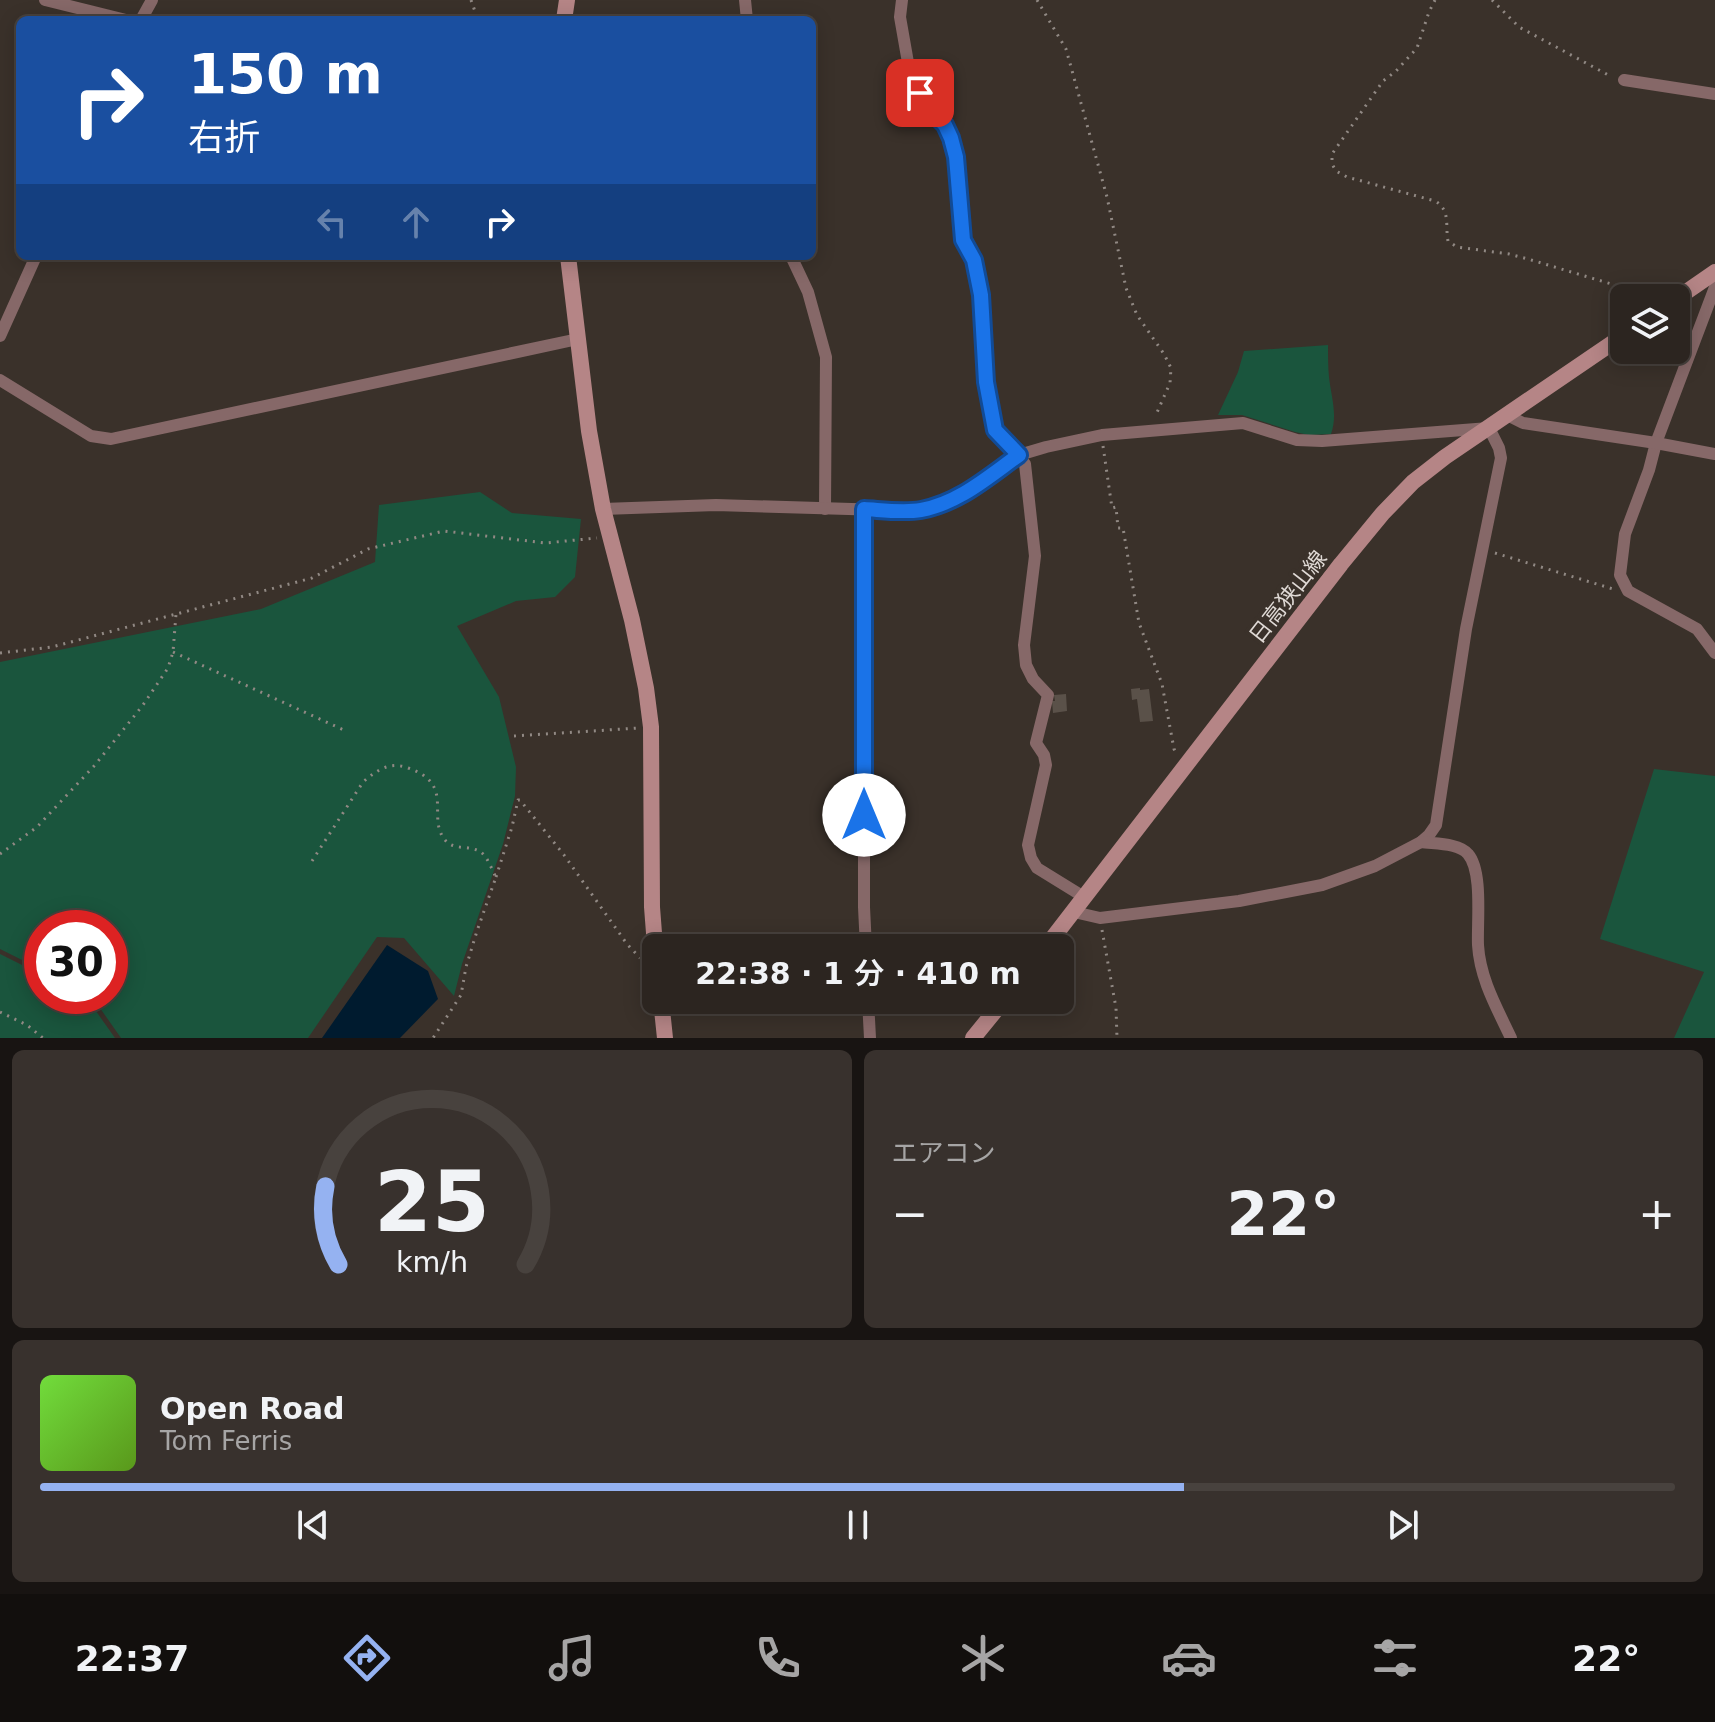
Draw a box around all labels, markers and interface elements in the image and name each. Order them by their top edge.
text: 150 m [188,41,383,106]
icon: right [56,48,160,152]
pin [886,59,954,127]
icon: arrive [898,71,942,115]
text: 右折 [188,117,260,158]
icon: left [310,200,354,244]
icon: ahead [394,200,438,244]
icon: right [478,200,522,244]
map controls [1610,284,1690,364]
button: layers [1610,284,1690,364]
street label: 日高狭山線 [1244,546,1332,648]
position arrow [822,773,906,857]
speed limit sign: 30 [24,910,128,1014]
text: 22:38 · 1 分 · 410 m [695,956,1021,991]
text: エアコン [892,1138,996,1168]
text: 25 [374,1154,490,1251]
text: 22° [1227,1179,1340,1249]
text: − [892,1188,928,1239]
text: + [1638,1188,1675,1239]
text: km/h [396,1245,468,1279]
text: Open Road [160,1391,345,1426]
text: Tom Ferris [160,1426,292,1456]
icon: previous [291,1503,335,1547]
icon: pause [836,1503,880,1547]
icon: next [1381,1503,1425,1547]
icon: directions [339,1630,395,1686]
icon: music [544,1630,600,1686]
icon: phone [750,1630,806,1686]
icon: climate [955,1630,1011,1686]
icon: car [1161,1630,1217,1686]
icon: filters [1367,1630,1423,1686]
text: 22:37 [75,1638,189,1679]
text: 22° [1572,1638,1640,1679]

